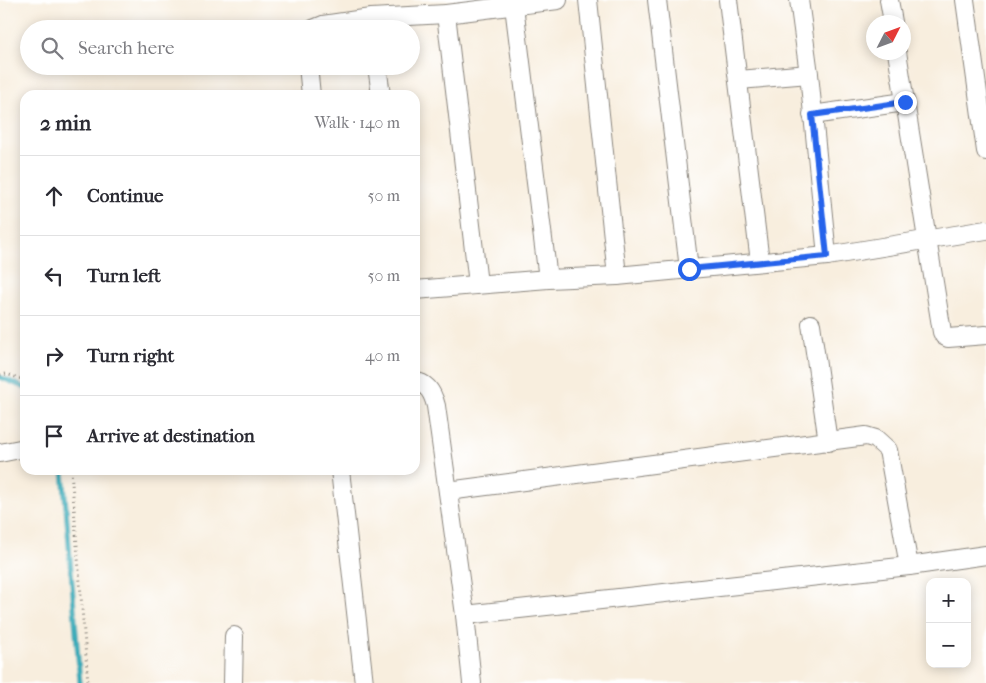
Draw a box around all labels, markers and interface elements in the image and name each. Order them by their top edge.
north arrow [866,15,911,60]
search box [20,20,420,75]
icon: search [38,34,66,62]
text: Search here [78,37,174,59]
route end [894,91,917,114]
text: 2 min [40,111,91,135]
text: Walk · 140 m [315,113,400,132]
icon: ahead [40,182,68,210]
text: Continue [87,185,163,207]
text: 50 m [368,186,400,205]
route start [678,258,701,281]
icon: left [40,262,68,290]
text: Turn left [87,265,161,287]
text: 50 m [368,266,400,285]
icon: right [40,342,68,370]
text: Turn right [87,345,174,367]
text: 40 m [365,346,400,365]
icon: arrive [40,422,68,450]
text: Arrive at destination [87,425,255,447]
map controls [926,578,971,668]
button: + [926,578,971,623]
button: − [926,623,971,668]

